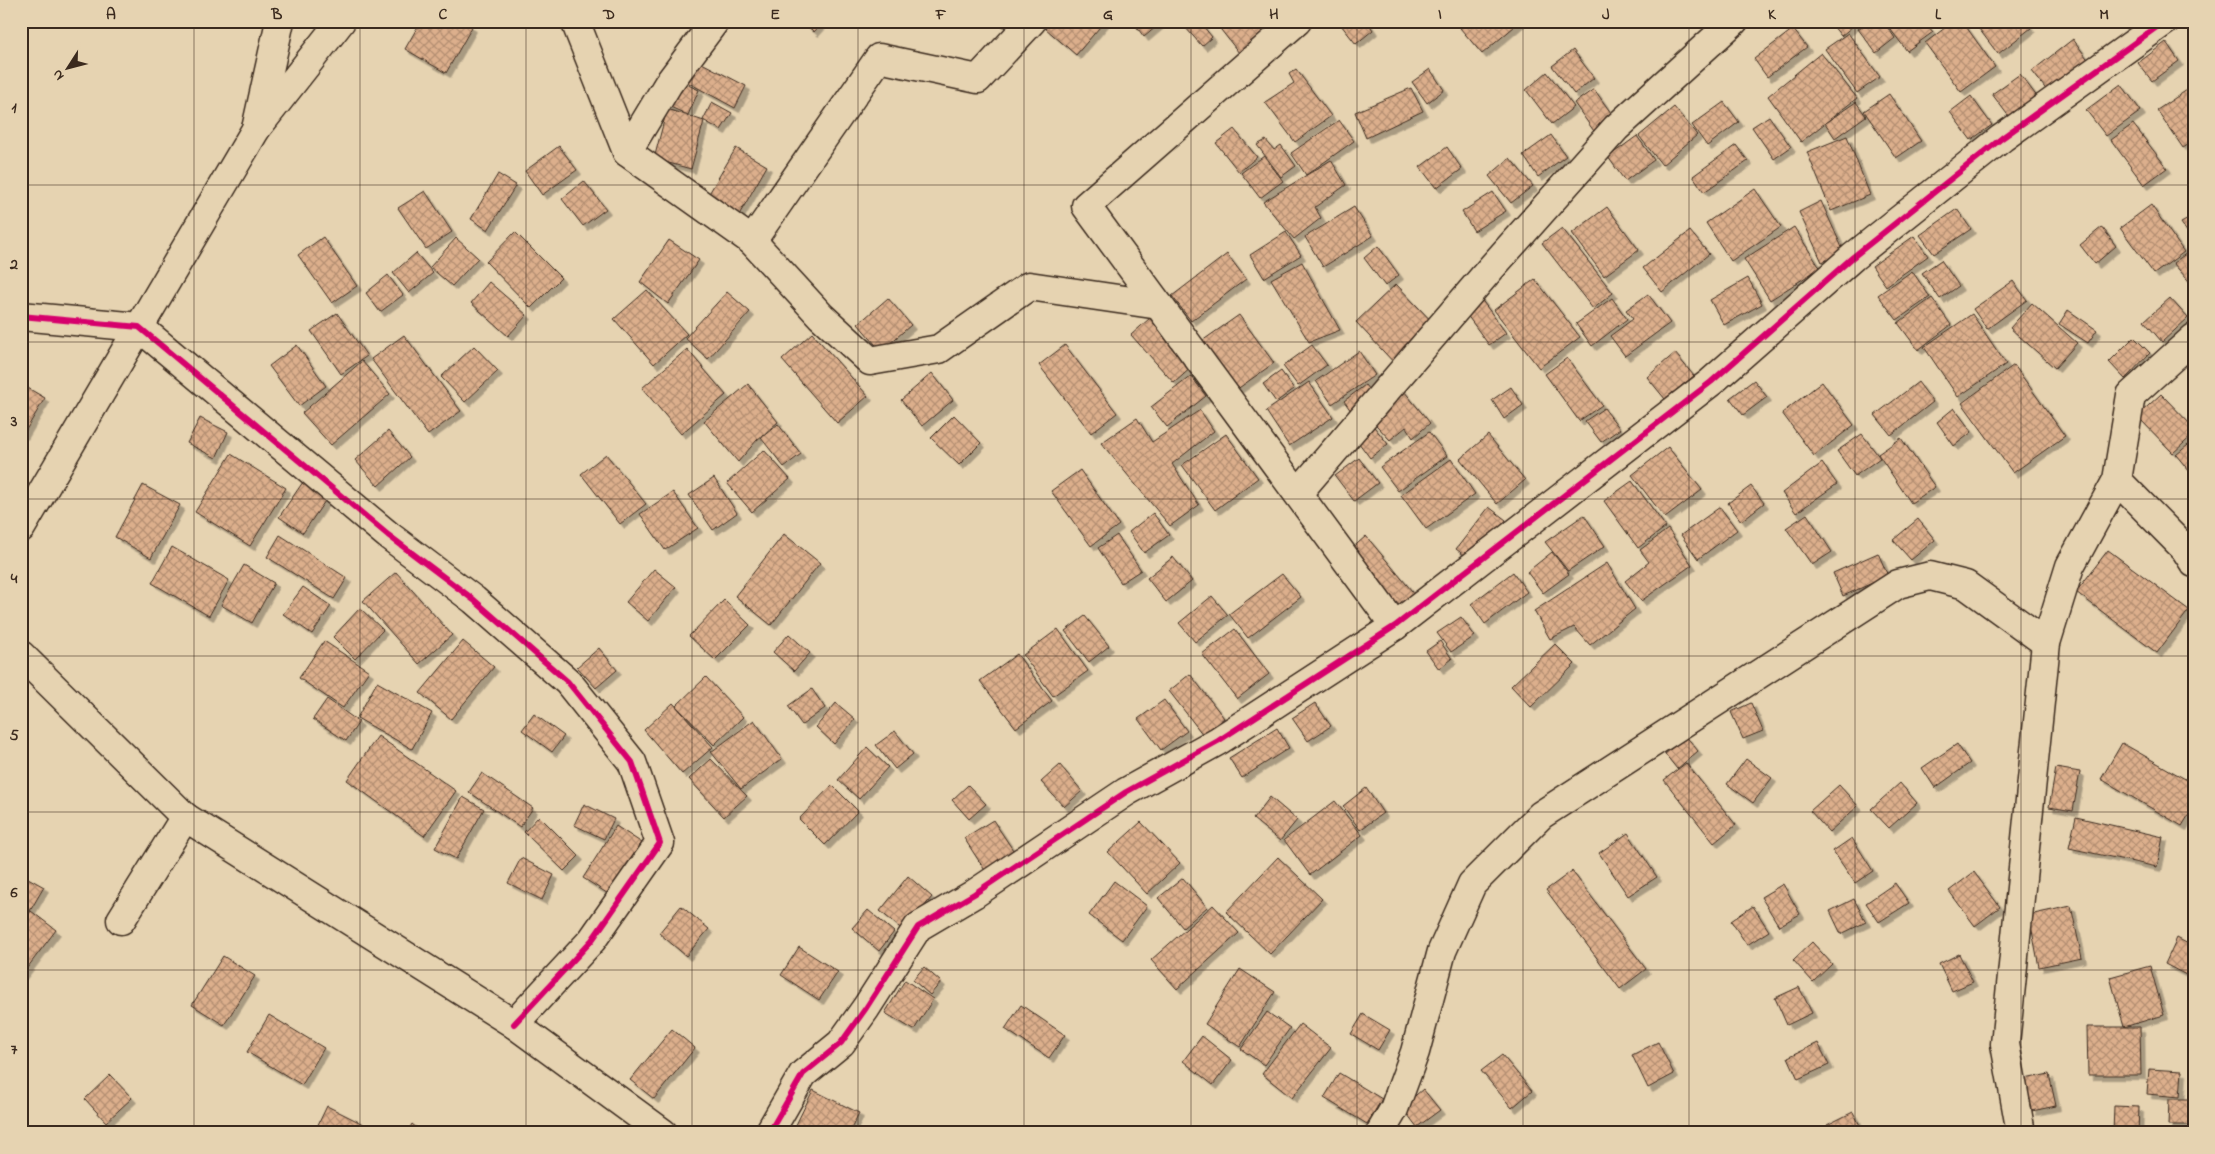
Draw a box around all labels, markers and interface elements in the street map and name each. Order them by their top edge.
text: A [106,3,116,27]
text: B [271,3,283,27]
text: C [439,3,448,27]
text: D [602,3,615,27]
text: E [770,3,780,27]
text: F [935,3,947,27]
text: G [1103,3,1113,27]
text: H [1269,3,1279,27]
text: I [1438,3,1442,27]
text: J [1602,3,1610,27]
text: K [1768,3,1777,27]
text: L [1935,3,1942,27]
text: M [2099,3,2109,27]
north arrow [42,42,92,92]
text: N [47,65,70,85]
text: 1 [11,96,17,120]
text: 2 [9,253,18,277]
text: 3 [10,410,18,434]
text: 4 [10,567,18,591]
text: 5 [9,724,19,748]
text: 6 [9,881,18,905]
text: 7 [11,1038,18,1062]

